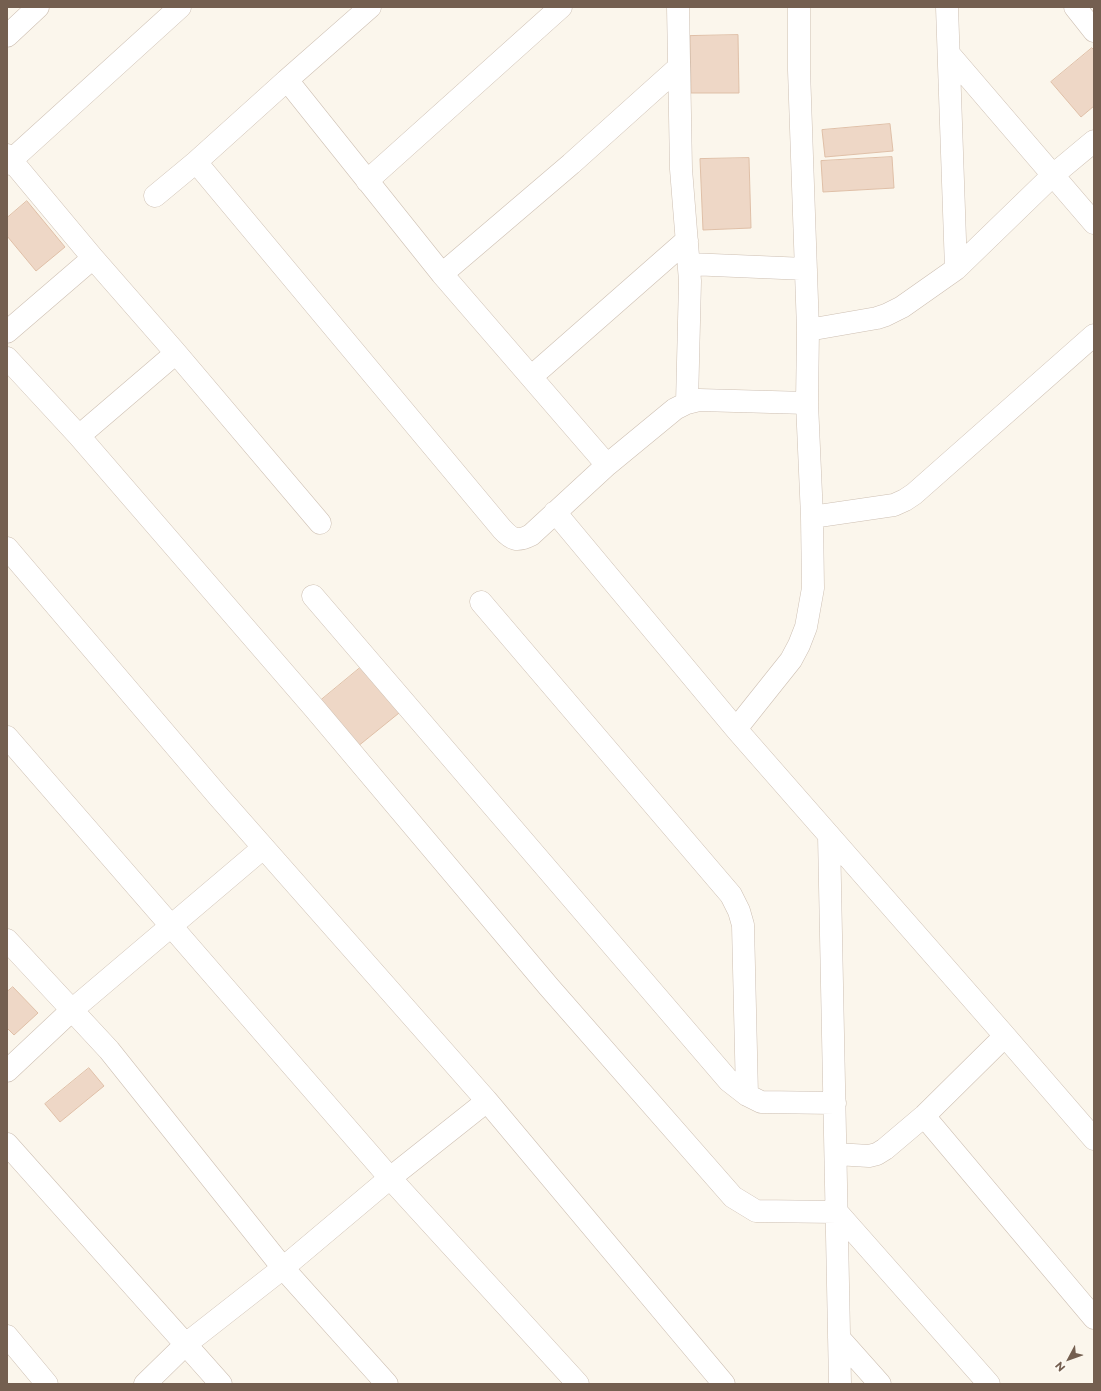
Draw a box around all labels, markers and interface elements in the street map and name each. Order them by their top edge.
north arrow [1049,1339,1089,1379]
text: N [1052,1359,1068,1375]

